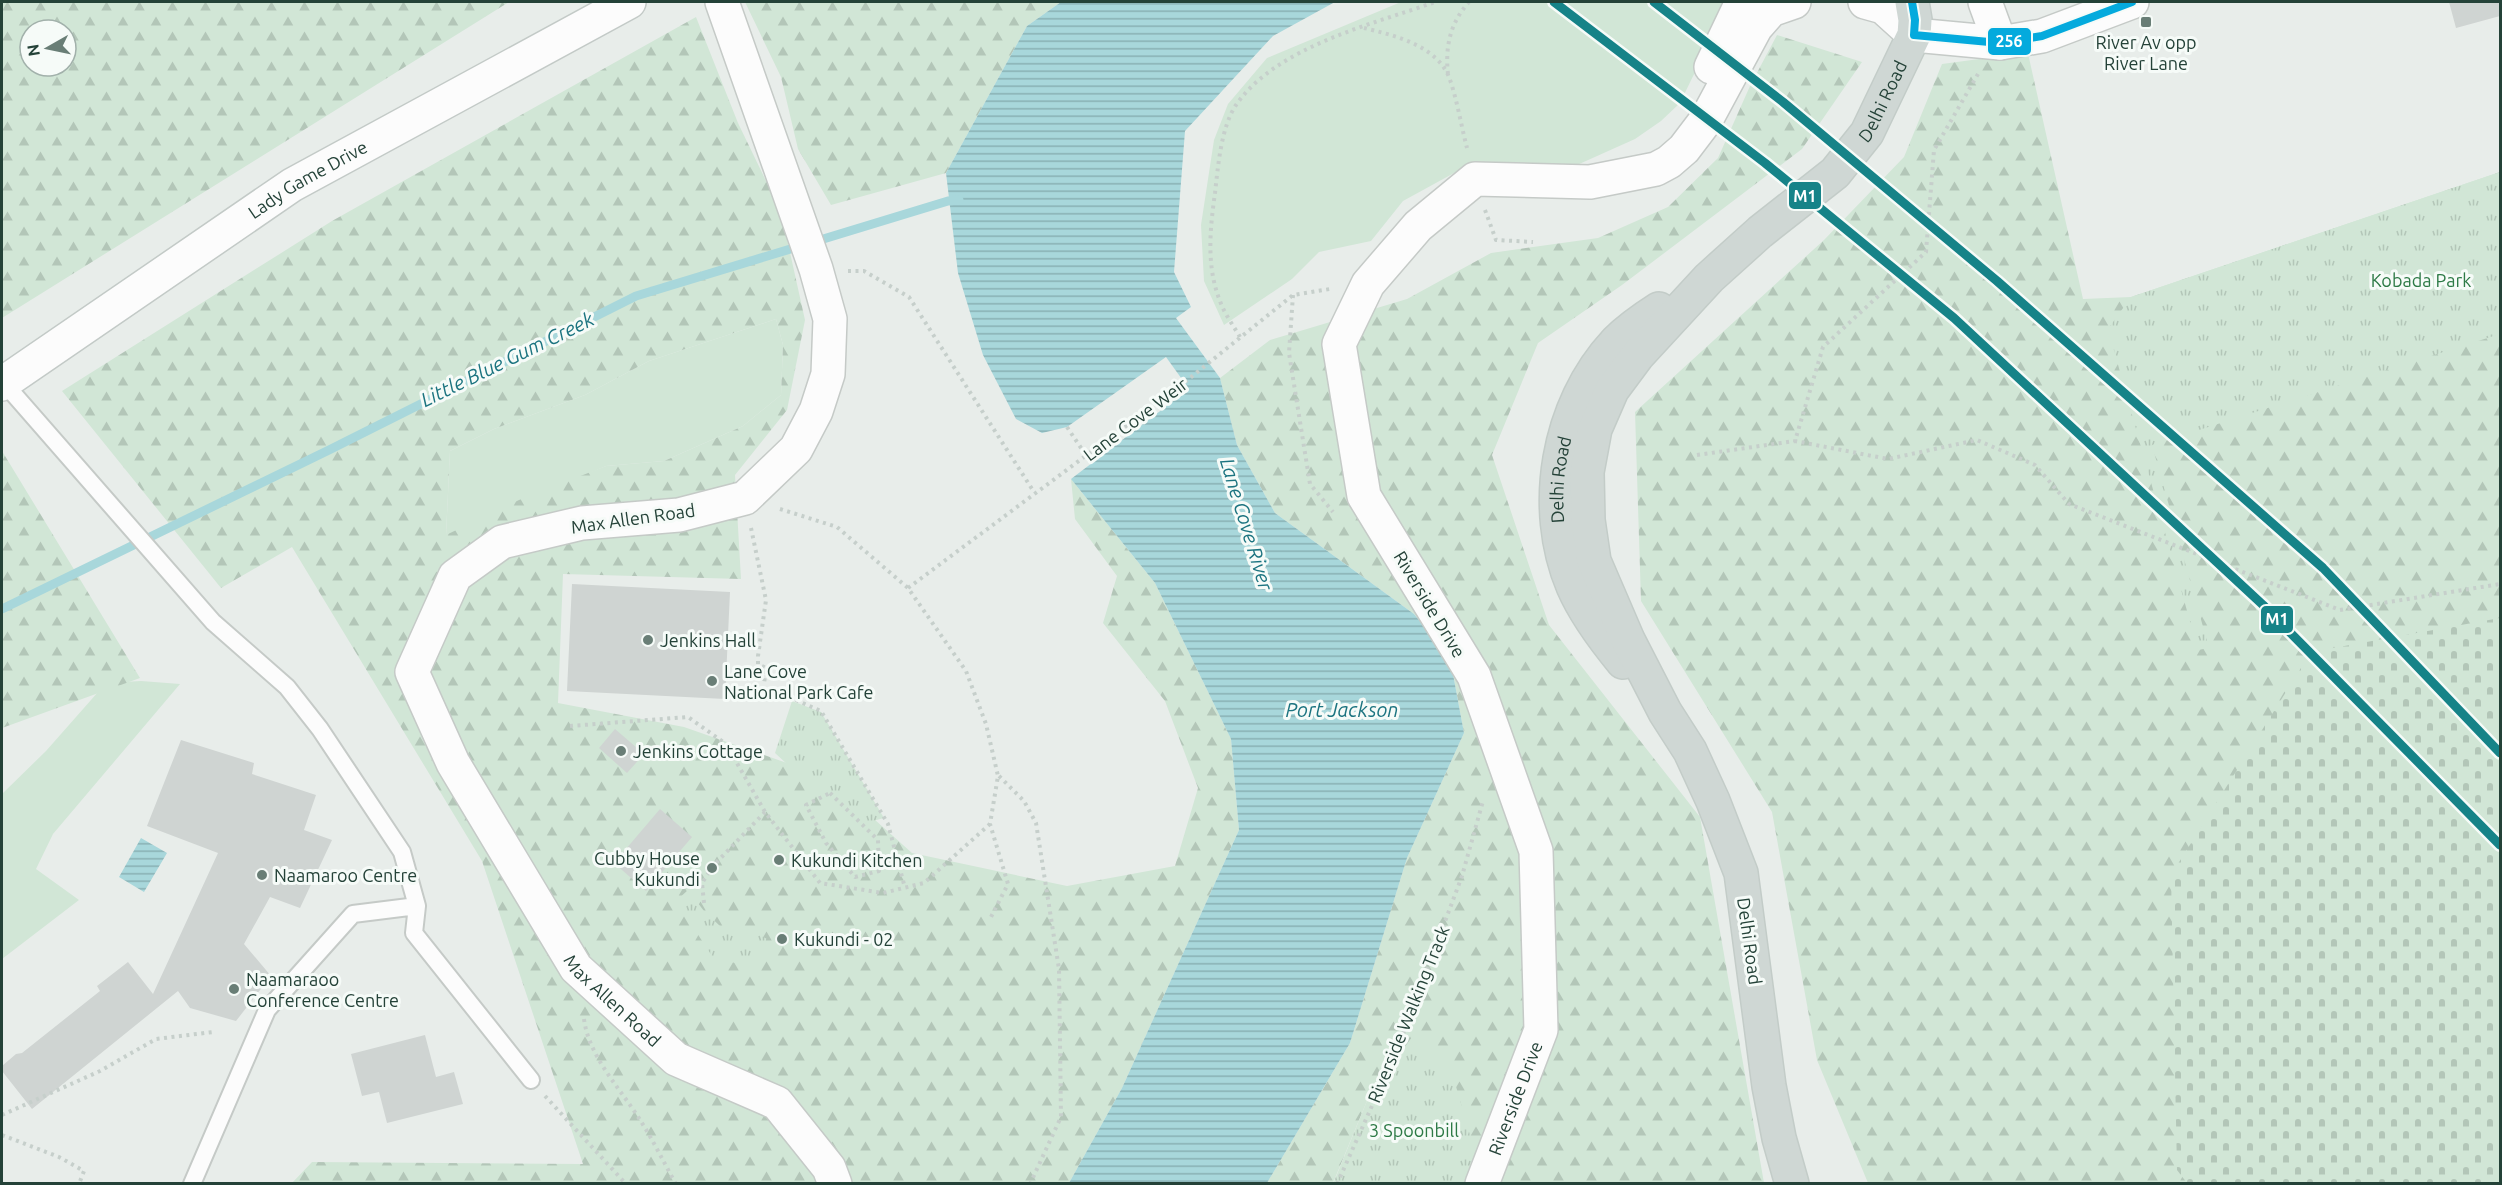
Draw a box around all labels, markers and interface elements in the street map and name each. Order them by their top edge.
marker: River Av opp River Lane [2139,15,2153,29]
north arrow [18,18,78,78]
line badge: 256 [1987,27,2032,56]
text: 256 [1995,32,2023,50]
place label: River Av opp River Lane [2095,32,2197,73]
text: N [23,43,43,58]
street label: Delhi Road [1854,57,1910,146]
street label: Lady Game Drive [244,136,370,222]
line badge: M1 [1788,181,1822,210]
text: M1 [1793,187,1817,205]
park label: Kobada Park [2371,270,2471,290]
water label: Little Blue Gum Creek [417,307,598,411]
street label: Lane Cove Weir [1079,373,1191,464]
street label: Delhi Road [1546,434,1575,524]
water label: Lane Cove River [1216,455,1278,594]
street label: Max Allen Road [570,499,696,537]
street label: Riverside Drive [1390,547,1470,661]
line badge: M1 [2260,605,2294,634]
text: M1 [2265,610,2289,628]
place label: Jenkins Hall [660,630,756,650]
marker: Jenkins Hall [641,633,655,647]
place label: Lane Cove National Park Cafe [724,661,873,702]
marker: Lane Cove National Park Cafe [705,674,719,688]
water label: Port Jackson [1285,698,1399,721]
place label: Jenkins Cottage [633,741,763,761]
marker: Jenkins Cottage [614,744,628,758]
place label: Cubby House Kukundi [594,848,700,889]
place label: Kukundi Kitchen [791,850,922,870]
marker: Kukundi Kitchen [772,853,786,867]
marker: Cubby House Kukundi [705,861,719,875]
place label: Naamaroo Centre [274,865,417,885]
marker: Naamaroo Centre [255,868,269,882]
street label: Delhi Road [1734,896,1766,986]
street label: Riverside Walking Track [1363,923,1453,1105]
place label: Kukundi - 02 [794,929,893,949]
marker: Kukundi - 02 [775,932,789,946]
street label: Max Allen Road [560,951,665,1050]
place label: Naamaraoo Conference Centre [246,969,399,1010]
marker: Naamaraoo Conference Centre [227,982,241,996]
street label: Riverside Drive [1484,1038,1546,1158]
park label: 3 Spoonbill [1369,1120,1459,1140]

